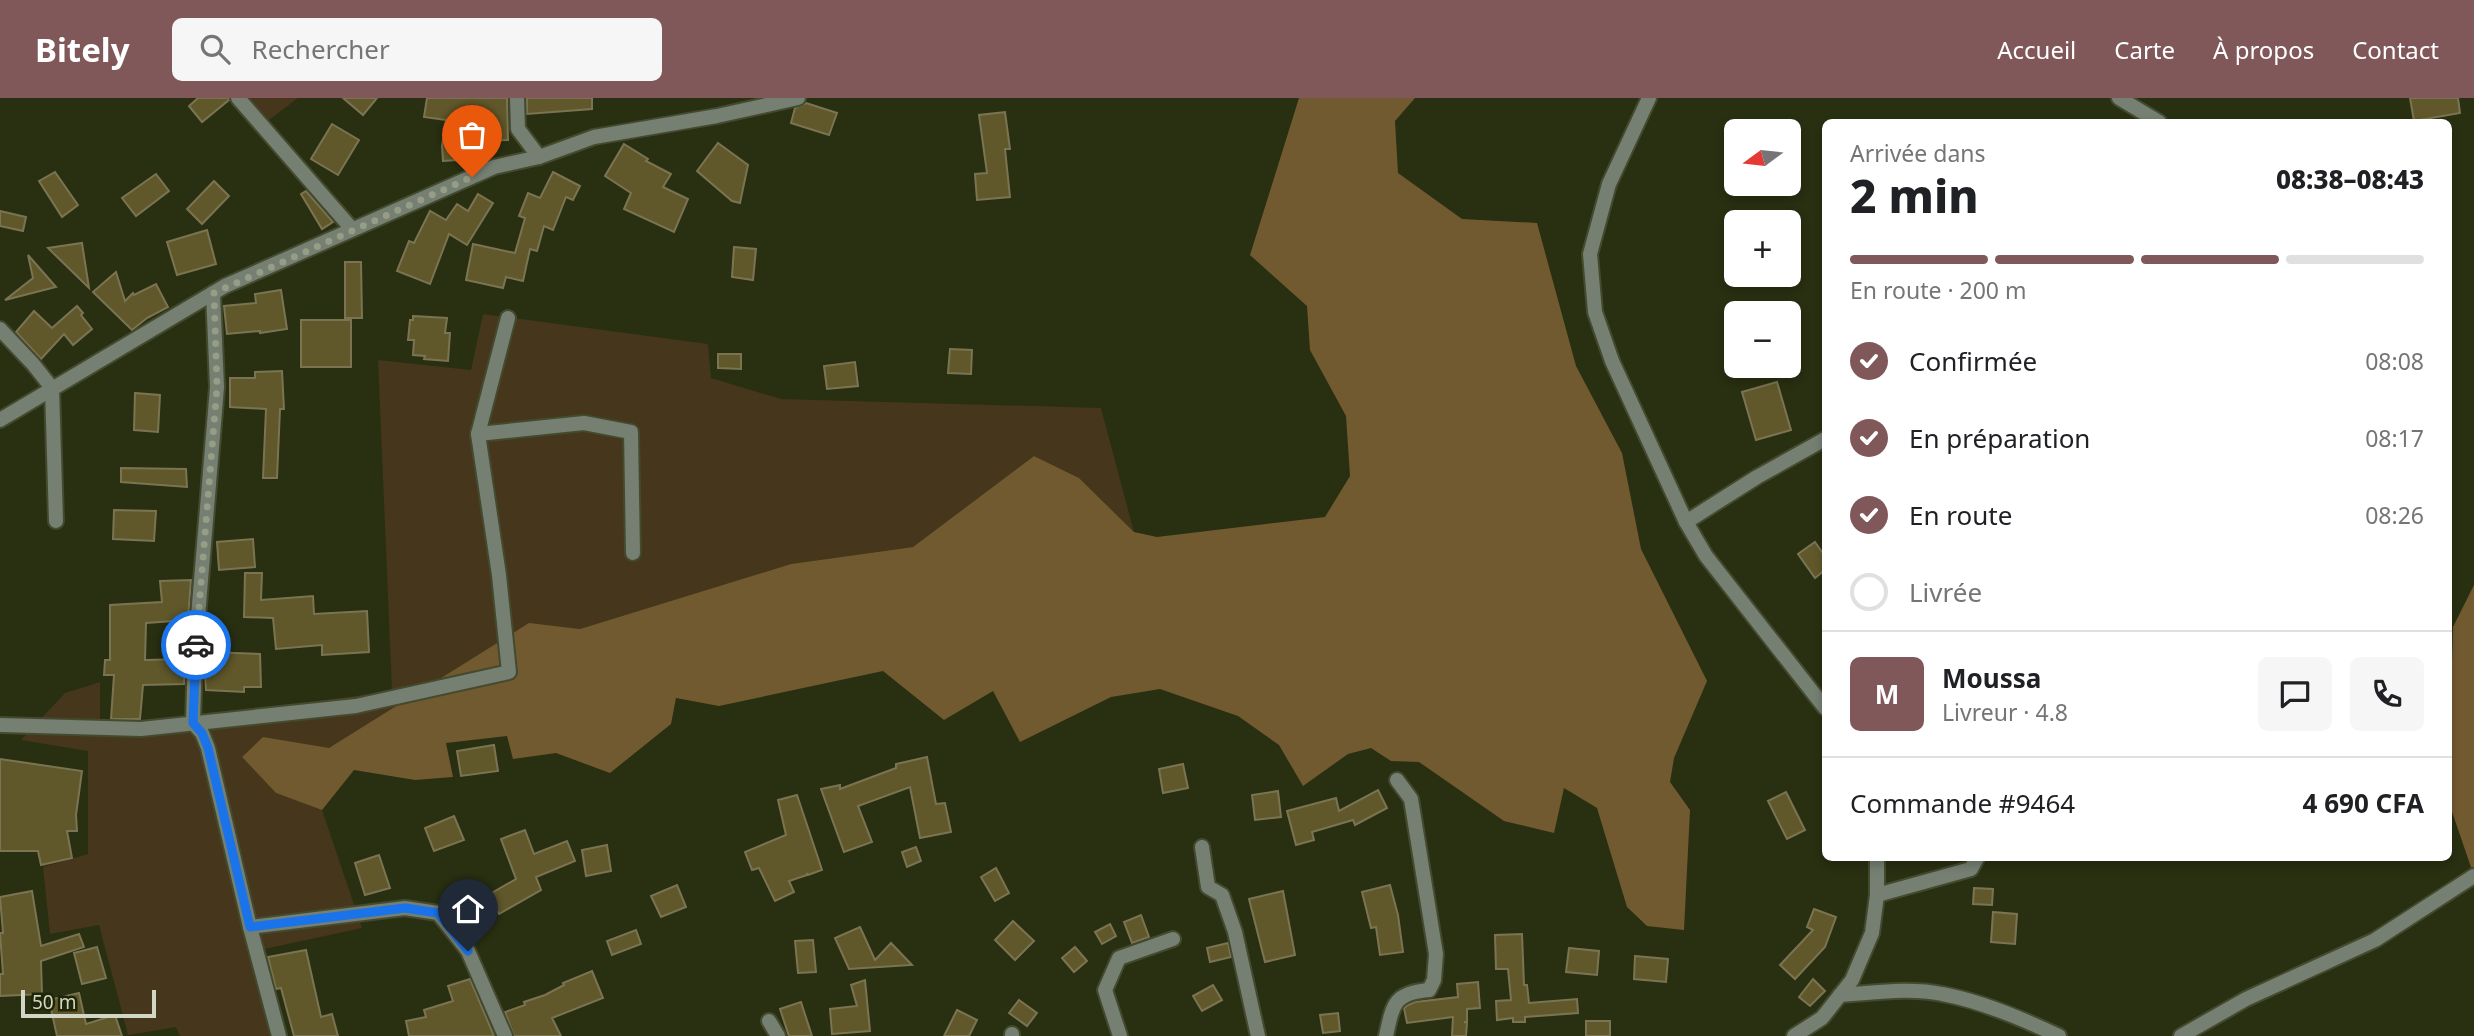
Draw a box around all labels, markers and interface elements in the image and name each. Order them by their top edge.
search box [172,18,662,81]
text: Bitely [35,27,130,72]
icon: search [196,30,234,68]
text: Rechercher [252,31,390,67]
text: Accueil [1997,33,2076,66]
text: Carte [2114,33,2175,66]
text: À propos [2213,33,2314,66]
text: Contact [2352,33,2439,66]
pin [442,105,502,177]
icon: bag [453,116,491,154]
north arrow [1724,119,1801,196]
map controls [1724,119,1801,378]
text: Arrivée dans [1850,137,1986,169]
text: 08:38–08:43 [2276,161,2424,197]
text: 2 min [1850,164,1979,226]
button: + [1724,210,1801,287]
text: En route · 200 m [1850,274,2027,306]
button: − [1724,301,1801,378]
icon: check [1850,342,1888,380]
text: Confirmée [1909,343,2037,379]
text: 08:08 [2365,345,2424,377]
icon: check [1850,419,1888,457]
text: En préparation [1909,420,2090,456]
text: 08:17 [2365,422,2424,454]
icon: check [1850,496,1888,534]
text: En route [1909,497,2012,533]
text: 08:26 [2365,499,2424,531]
text: Livrée [1909,574,1982,610]
courier [161,610,231,680]
icon: car [177,626,215,664]
button: chat [2258,657,2332,731]
button: phone [2350,657,2424,731]
text: Moussa [1942,660,2041,696]
text: M [1875,676,1899,712]
text: Livreur · 4.8 [1942,696,2068,728]
text: Commande #9464 [1850,785,2075,821]
text: 4 690 CFA [2303,785,2424,821]
pin [438,879,498,951]
icon: home [449,890,487,928]
scale bar [21,987,156,1019]
text: 50 m [32,989,76,1015]

